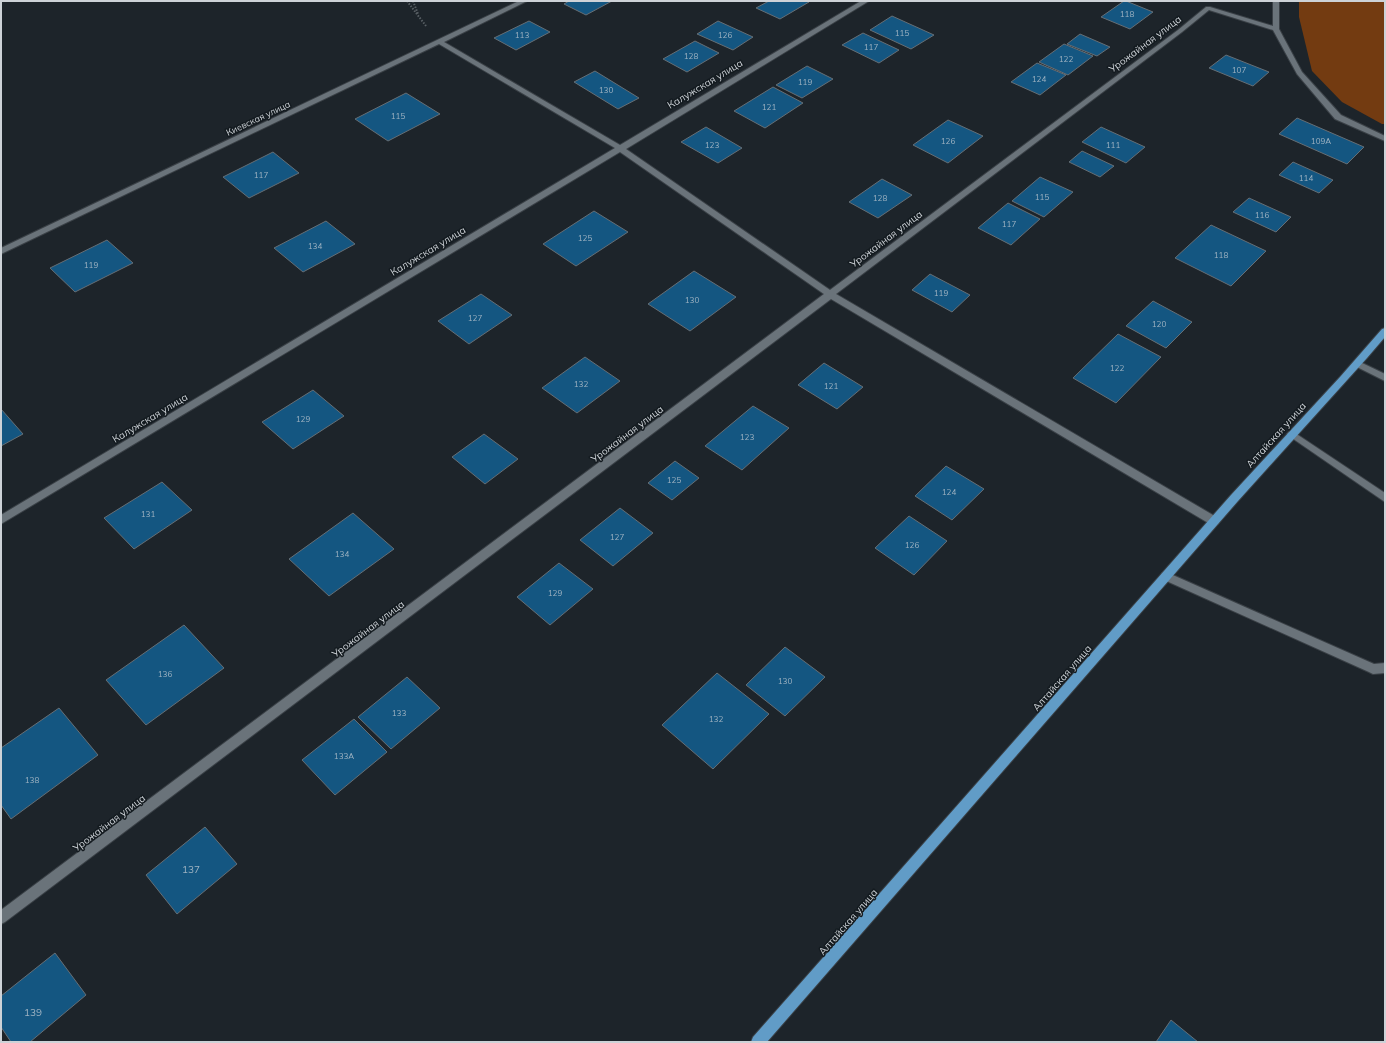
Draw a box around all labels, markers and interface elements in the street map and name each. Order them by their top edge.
house number: 118 [1120,9,1134,19]
street label: Урожайная улица [1105,12,1184,76]
house number: 115 [895,28,909,38]
house number: 113 [515,30,529,40]
house number: 126 [718,30,732,40]
house number: 117 [864,42,878,52]
house number: 128 [684,51,698,61]
house number: 122 [1059,54,1073,64]
street label: Калужская улица [665,56,745,112]
house number: 107 [1232,65,1246,75]
house number: 124 [1032,74,1046,84]
house number: 119 [798,77,812,87]
house number: 130 [599,85,613,95]
street label: Киевская улица [224,98,292,139]
house number: 121 [762,102,776,112]
house number: 115 [391,111,405,121]
house number: 126 [941,136,955,146]
house number: 109А [1311,136,1331,146]
house number: 123 [705,140,719,150]
house number: 111 [1106,140,1120,150]
house number: 117 [254,170,268,180]
house number: 114 [1299,173,1313,183]
house number: 115 [1035,192,1049,202]
house number: 128 [873,193,887,203]
street label: Урожайная улица [846,207,925,271]
house number: 116 [1255,210,1269,220]
house number: 117 [1002,219,1016,229]
street label: Калужская улица [388,223,468,279]
house number: 125 [578,233,592,243]
house number: 134 [308,241,322,251]
house number: 118 [1214,250,1228,260]
house number: 119 [84,260,98,270]
house number: 119 [934,288,948,298]
house number: 130 [685,295,699,305]
house number: 127 [468,313,482,323]
house number: 120 [1152,319,1166,329]
house number: 122 [1110,363,1124,373]
house number: 132 [574,379,588,389]
house number: 121 [824,381,838,391]
street label: Калужская улица [110,390,190,446]
street label: Алтайская улица [1243,400,1309,470]
street label: Урожайная улица [587,402,666,466]
house number: 129 [296,414,310,424]
house number: 123 [740,432,754,442]
house number: 125 [667,475,681,485]
house number: 124 [942,487,956,497]
house number: 131 [141,509,155,519]
house number: 127 [610,532,624,542]
house number: 126 [905,540,919,550]
house number: 134 [335,549,349,559]
house number: 129 [548,588,562,598]
street label: Урожайная улица [328,597,407,661]
street label: Алтайская улица [1030,642,1094,714]
house number: 136 [158,669,172,679]
house number: 130 [778,676,792,686]
house number: 133 [392,708,406,718]
house number: 132 [709,714,723,724]
house number: 133А [334,751,354,761]
house number: 138 [25,775,39,785]
street label: Урожайная улица [69,791,148,855]
house number: 137 [182,863,200,876]
street label: Алтайская улица [816,886,880,958]
house number: 139 [24,1006,42,1019]

